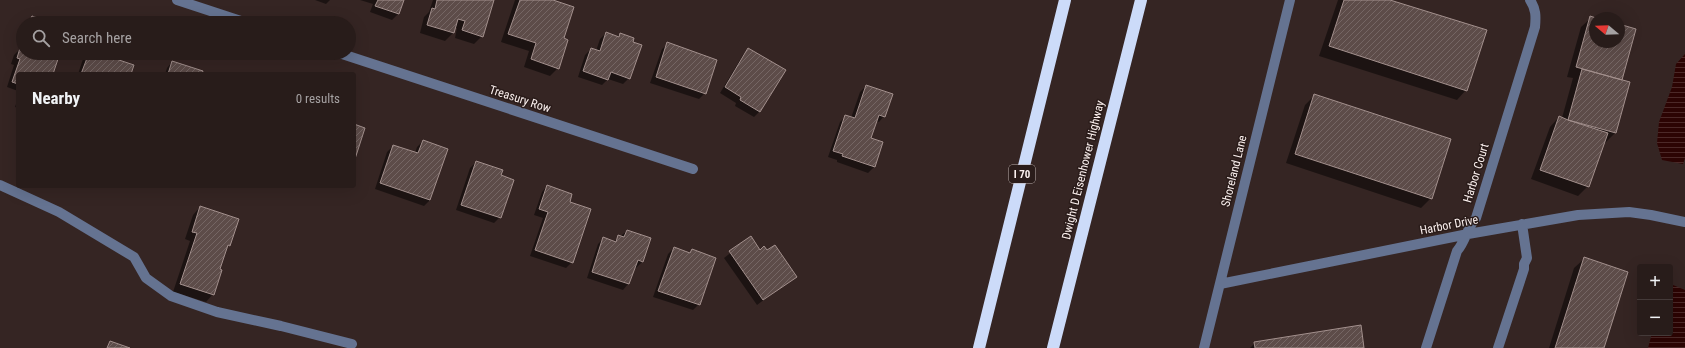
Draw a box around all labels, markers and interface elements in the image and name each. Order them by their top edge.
north arrow [1589,12,1625,48]
search box [16,16,356,60]
icon: search [30,27,52,49]
text: Search here [62,29,132,47]
street label: Treasury Row [488,82,553,116]
text: Nearby [32,88,80,108]
text: 0 results [296,91,340,106]
street label: Dwight D Eisenhower Highway [1059,99,1107,241]
street label: Shoreland Lane [1218,133,1250,208]
street label: Harbor Court [1460,141,1492,204]
road number: I 70 [1009,165,1035,183]
street label: Harbor Drive [1419,212,1480,238]
map controls [1637,264,1673,336]
button: + [1637,264,1673,300]
button: − [1637,300,1673,336]

